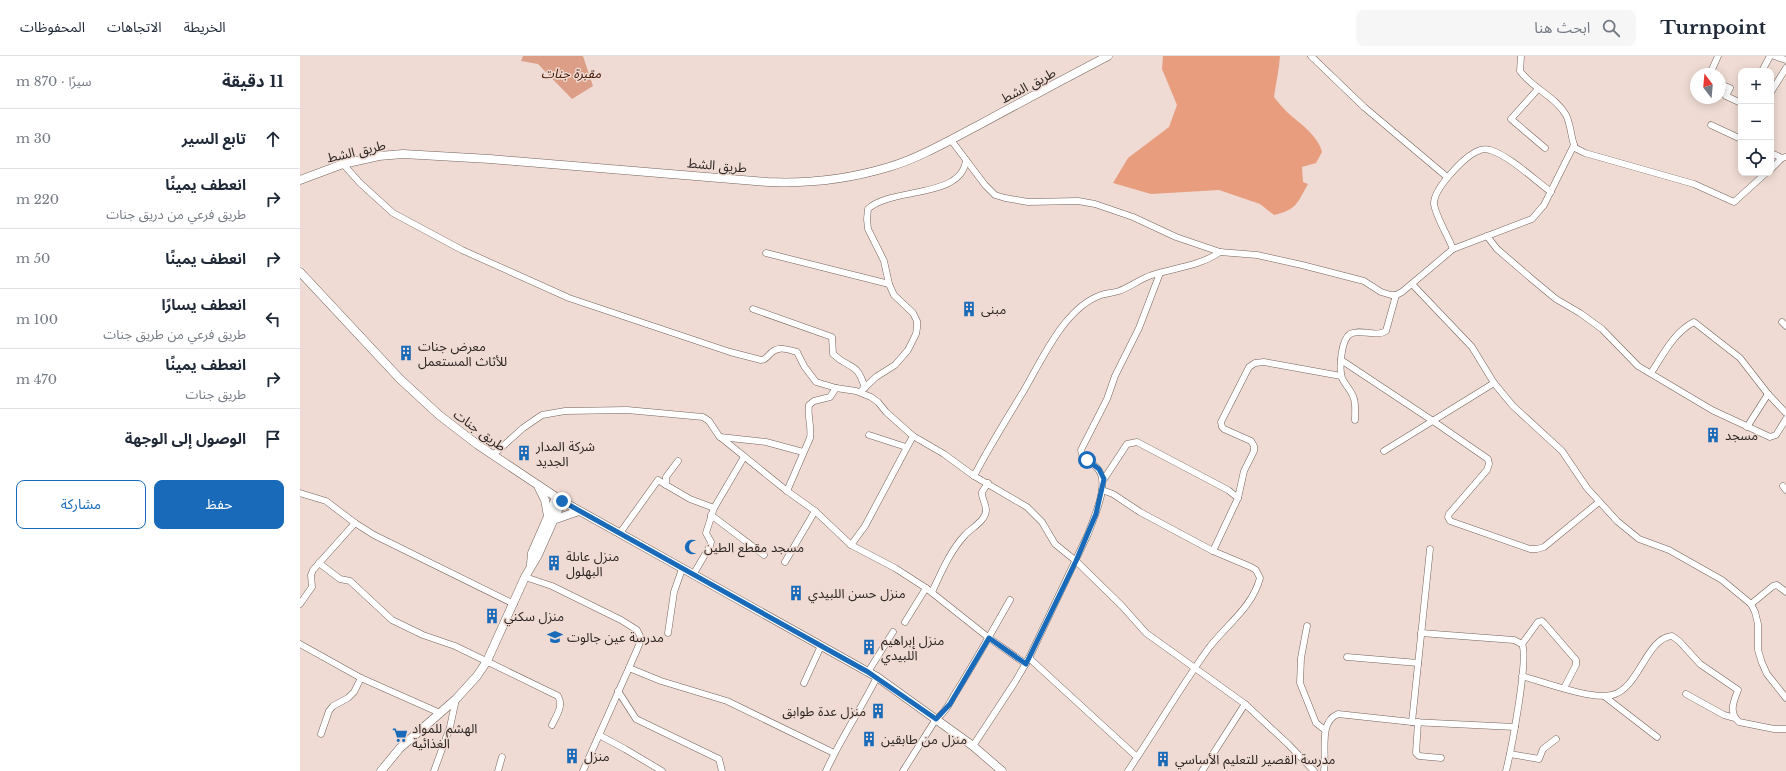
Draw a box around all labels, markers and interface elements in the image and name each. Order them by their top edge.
search box [1356,10,1636,46]
text: Turnpoint [1660,16,1766,39]
icon: search [1600,17,1622,39]
text: المحفوظات [20,18,85,36]
text: الاتجاهات [107,18,162,36]
text: الخريطة [184,18,226,36]
text: ابحث هنا [1534,18,1590,37]
street label: طريق الشط [998,64,1059,107]
park label: مقبرة جنات [541,65,601,82]
north arrow [1690,68,1726,104]
map controls [1738,68,1774,176]
button: + [1738,68,1774,104]
text: 11 دقيقة [222,71,284,92]
text: سيرًا · 870 m [16,73,92,90]
button: − [1738,104,1774,140]
icon: ahead [262,128,284,150]
text: تابع السير [182,129,246,148]
text: 30 m [16,130,51,147]
street label: طريق الشط [325,136,387,167]
button: locate [1738,140,1774,176]
street label: طريق الشط [686,154,748,177]
text: انعطف يمينًا [165,175,246,194]
icon: right [262,188,284,210]
text: 220 m [16,191,59,208]
text: طريق فرعي من دريق جنات [106,206,246,223]
icon: right [262,248,284,270]
text: انعطف يمينًا [165,249,246,268]
text: 50 m [16,250,50,267]
text: انعطف يسارًا [161,295,246,314]
building icon: مبنى [960,300,978,318]
place label: مبنى [981,301,1006,318]
icon: left [262,308,284,330]
text: 100 m [16,311,58,328]
text: طريق فرعي من طريق جنات [103,326,246,343]
place label: معرض جنات للأثاث المستعمل [418,338,507,370]
building icon: معرض جنات للأثاث المستعمل [397,344,415,362]
text: انعطف يمينًا [165,355,246,374]
icon: right [262,368,284,390]
text: 470 m [16,371,57,388]
text: طريق جنات [186,386,246,403]
street label: طريق جنات [450,406,509,455]
building icon: مسجد [1704,426,1722,444]
place label: مسجد [1725,427,1758,444]
icon: arrive [262,428,284,450]
text: الوصول إلى الوجهة [125,429,246,448]
place label: شركة المدار الجديد [535,438,595,470]
building icon: شركة المدار الجديد [515,444,533,462]
route start [1078,451,1096,469]
button: مشاركة [16,480,146,529]
button: حفظ [154,480,284,529]
route end [553,492,571,510]
mosque icon: مسجد مقطع الطين [683,538,701,556]
place label: مسجد مقطع الطين [704,539,804,558]
place label: منزل عاىلة البهلول [566,548,619,580]
building icon: منزل عاىلة البهلول [545,554,563,572]
building icon: منزل حسن اللبيدي [787,584,805,602]
place label: منزل حسن اللبيدي [808,585,906,604]
building icon: منزل سكني [483,607,501,625]
place label: منزل سكني [504,608,564,627]
school or university icon: مدرسة عين جالوت [546,628,564,646]
place label: مدرسة عين جالوت [567,629,664,646]
place label: منزل إبراهيم اللبيدي [881,632,944,666]
building icon: منزل إبراهيم اللبيدي [860,638,878,656]
building icon: منزل عدة طوابق [869,702,887,720]
place label: منزل عدة طوابق [782,703,866,720]
place label: الهشم للمواد الغذائية [412,720,477,752]
supermarket icon: الهشم للمواد الغذائية [391,726,409,744]
building icon: منزل من طابقين [860,730,878,748]
place label: منزل من طابقين [881,731,967,748]
building icon: منزل [563,747,581,765]
place label: منزل [584,748,610,765]
building icon: مدرسة القصير للتعليم الأساسي [1154,750,1172,768]
place label: مدرسة القصير للتعليم الأساسي [1175,751,1336,770]

